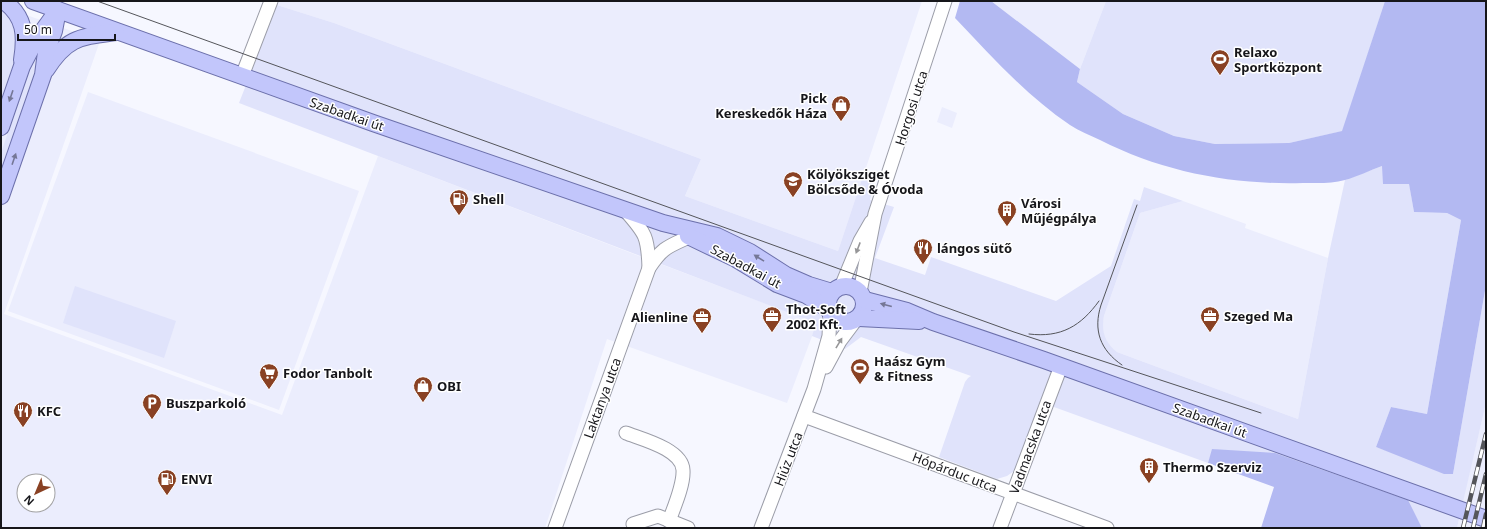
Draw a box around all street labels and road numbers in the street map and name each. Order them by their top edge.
street label: Horgosi utca [890,68,932,148]
street label: Szabadkai út [307,93,387,135]
street label: Szabadkai út [708,240,785,292]
street label: Laktanya utca [579,355,625,441]
street label: Vadmacska utca [1005,398,1055,496]
street label: Szabadkai út [1170,398,1250,442]
street label: Hiúz utca [769,429,807,489]
street label: Hópárduc utca [910,448,1000,496]

